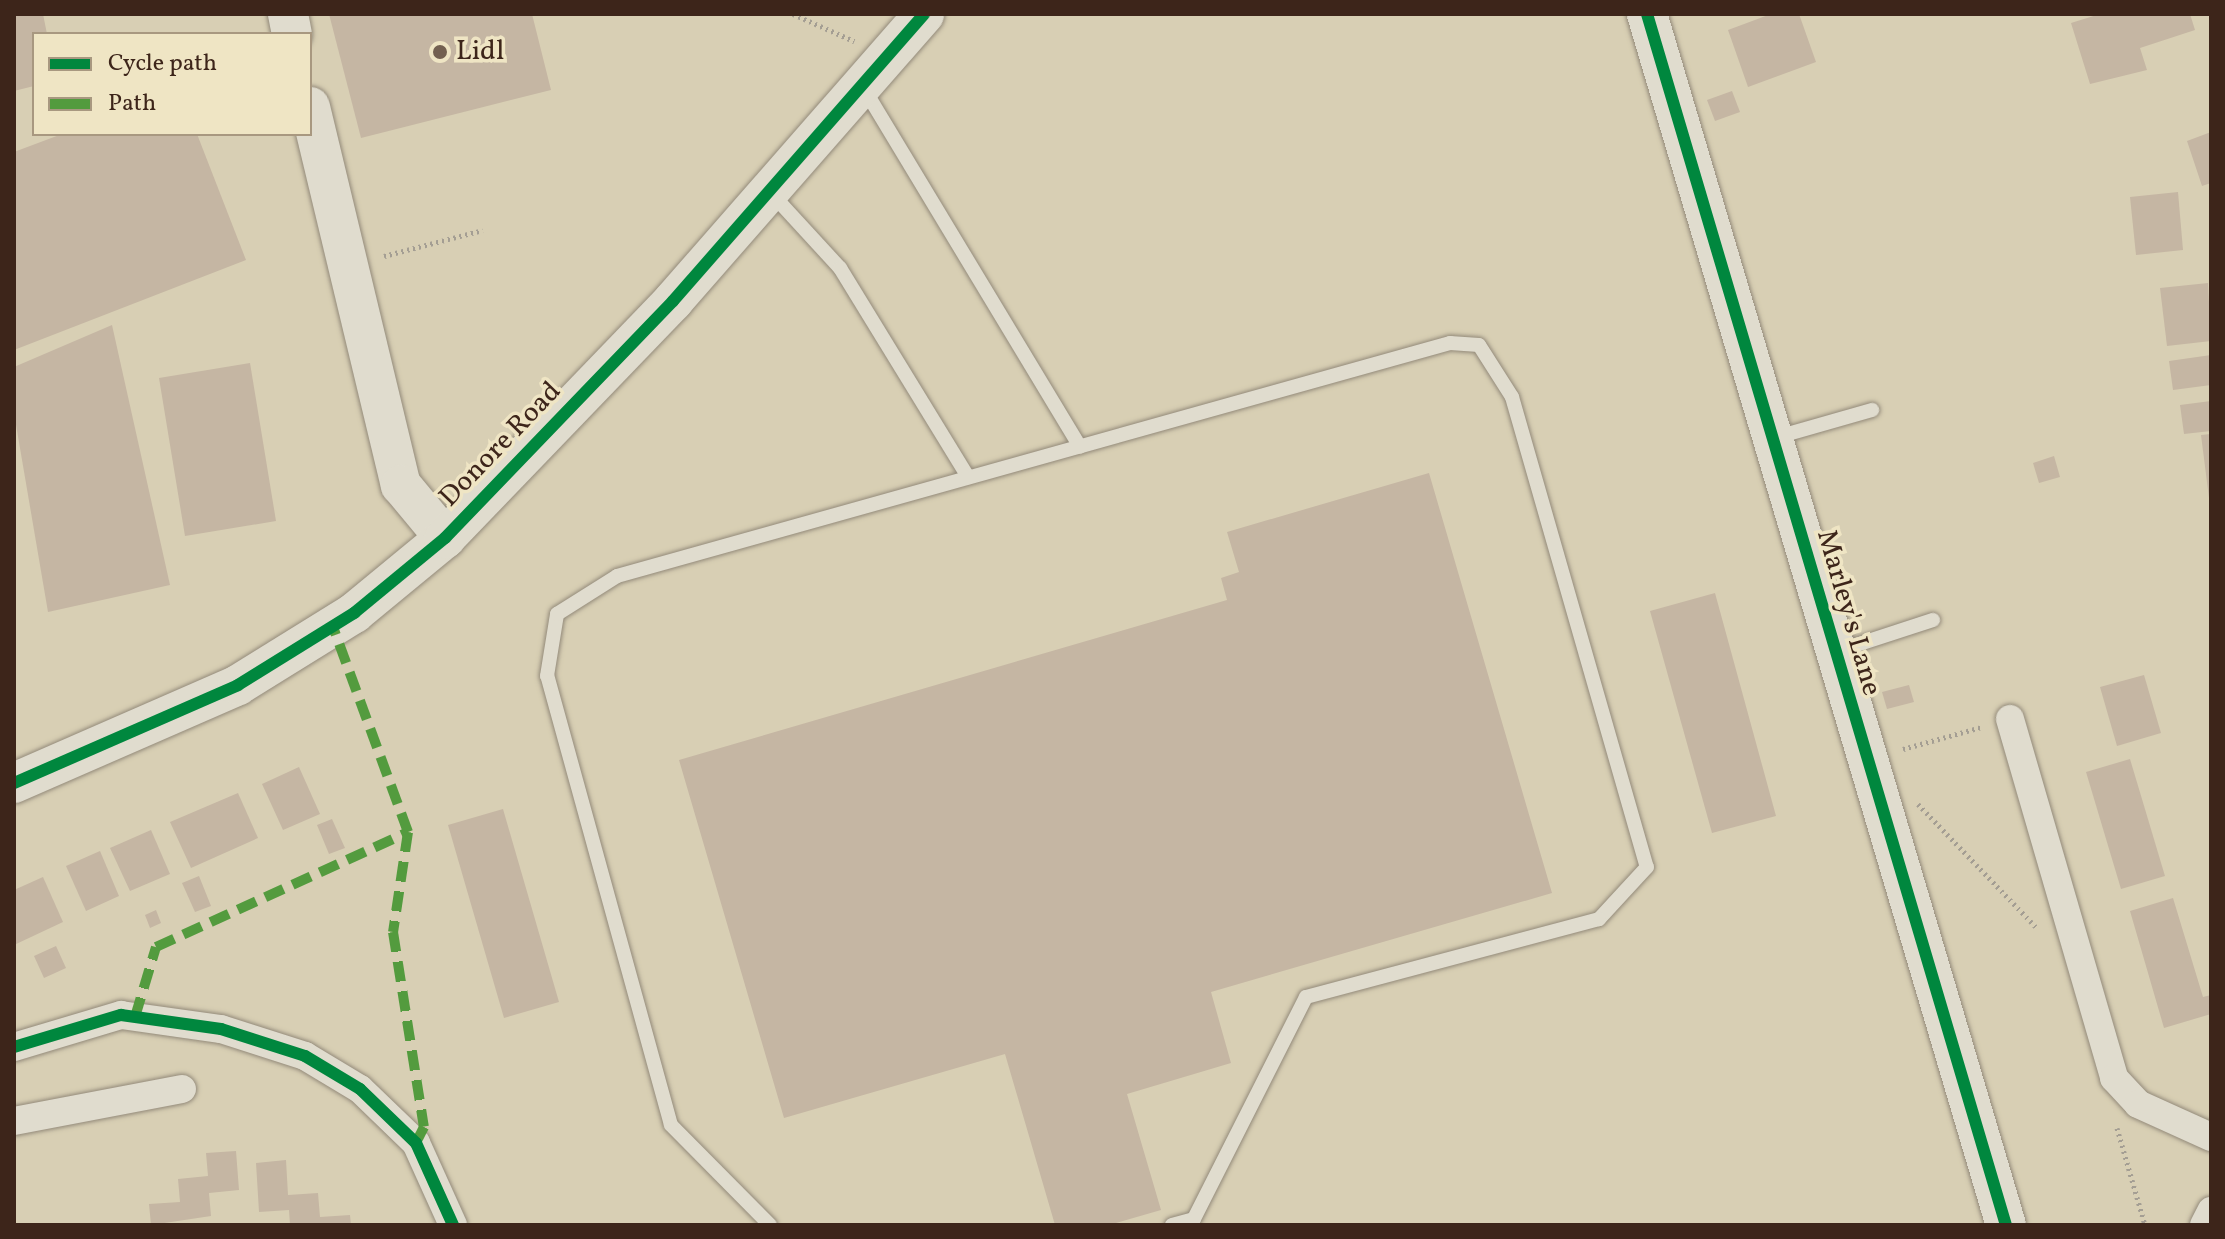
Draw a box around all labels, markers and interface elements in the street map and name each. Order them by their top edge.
legend [32,32,312,136]
place label: Lidl [456,35,504,69]
marker: Lidl [431,43,449,61]
text: Cycle path [108,47,217,81]
text: Path [108,87,156,121]
street label: Donore Road [433,376,569,514]
street label: Marley's Lane [1808,526,1888,700]

